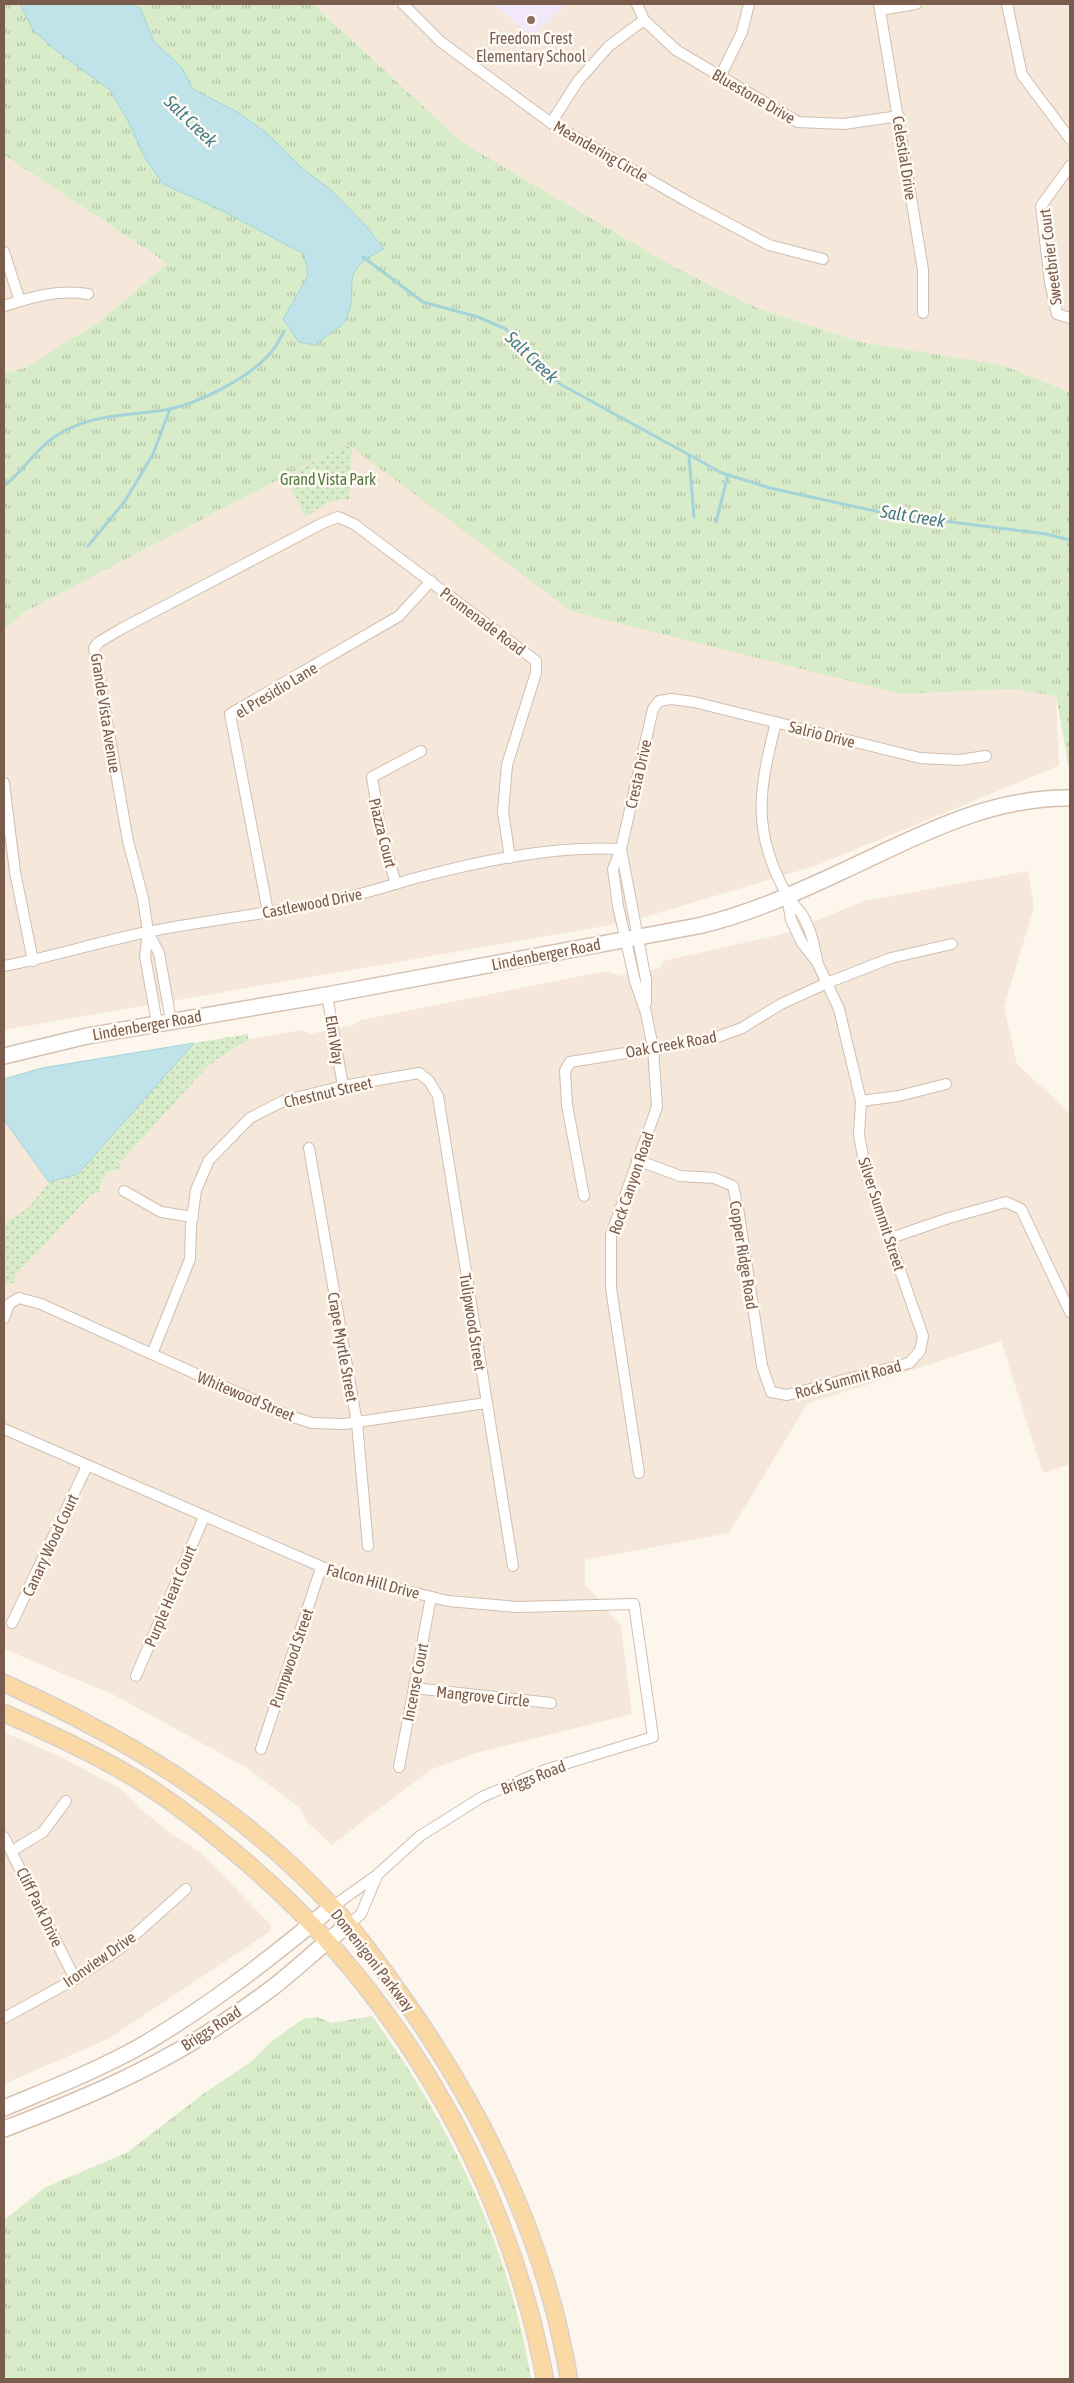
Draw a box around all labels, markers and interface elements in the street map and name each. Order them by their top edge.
marker: Freedom Crest Elementary School [525,14,537,26]
place label: Freedom Crest Elementary School [476,29,587,66]
street label: Bluestone Drive [709,65,799,127]
water label: Salt Creek [160,90,222,152]
street label: Celestial Drive [889,115,921,201]
street label: Meandering Circle [550,117,651,186]
street label: Sweetbrier Court [1035,207,1065,306]
water label: Salt Creek [501,326,563,388]
park label: Grand Vista Park [280,470,376,488]
water label: Salt Creek [878,500,948,532]
street label: Promenade Road [437,583,529,659]
street label: Grande Vista Avenue [88,652,124,774]
street label: el Presidio Lane [232,658,320,722]
street label: Salrio Drive [787,717,857,751]
street label: Cresta Drive [621,738,655,810]
street label: Piazza Court [366,796,400,870]
street label: Castlewood Drive [261,884,363,922]
street label: Lindenberger Road [490,935,602,974]
street label: Lindenberger Road [91,1007,203,1044]
street label: Elm Way [321,1014,348,1067]
street label: Oak Creek Road [624,1027,718,1061]
street label: Chestnut Street [282,1073,374,1111]
street label: Rock Canyon Road [605,1129,658,1237]
street label: Silver Summit Street [855,1155,909,1273]
street label: Copper Ridge Road [726,1199,761,1311]
street label: Tulipwood Street [455,1272,490,1373]
street label: Crape Myrtle Street [323,1291,362,1404]
street label: Rock Summit Road [793,1356,903,1402]
street label: Whitewood Street [195,1367,298,1425]
street label: Canary Wood Court [18,1491,83,1599]
street label: Purple Heart Court [141,1542,201,1650]
street label: Falcon Hill Drive [324,1560,422,1602]
street label: Pumpwood Street [266,1606,317,1710]
street label: Incense Court [399,1641,431,1723]
street label: Mangrove Circle [435,1682,531,1711]
street label: Briggs Road [498,1756,568,1798]
street label: Cliff Park Drive [13,1864,67,1950]
street label: Domenigoni Parkway [327,1905,419,2016]
street label: Ironview Drive [59,1927,139,1991]
street label: Briggs Road [178,2002,245,2055]

